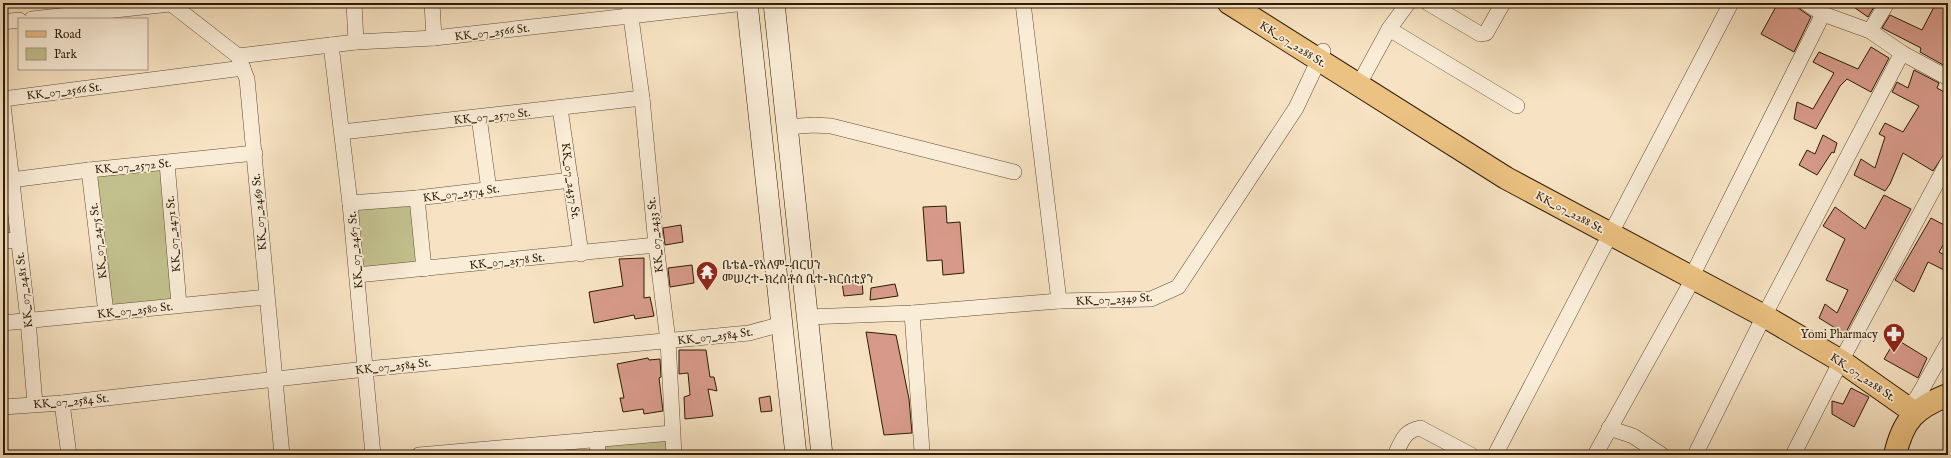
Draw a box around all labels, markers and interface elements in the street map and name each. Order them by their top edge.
legend [18,18,148,70]
street label: KK_07_2288 St. [1256,18,1329,71]
street label: KK_07_2566 St. [454,20,531,45]
text: Road [54,27,82,42]
text: Park [54,47,77,62]
street label: KK_07_2566 St. [26,79,103,104]
street label: KK_07_2570 St. [453,105,531,128]
street label: KK_07_2437 St. [558,142,583,220]
street label: KK_07_2572 St. [94,156,172,177]
street label: KK_07_2469 St. [249,173,270,251]
street label: KK_07_2574 St. [422,181,500,206]
street label: KK_07_2288 St. [1533,188,1607,237]
street label: KK_07_2471 St. [163,195,184,273]
street label: KK_07_2433 St. [644,196,667,274]
street label: KK_07_2475 St. [86,202,111,280]
street label: KK_07_2467 St. [345,211,366,289]
street label: KK_07_2578 St. [469,250,546,273]
street label: KK_07_2481 St. [12,251,37,329]
place label: ቤቴል-የአለም-ብርሀን መሠረተ-ክረስቶስ ቤተ-ክርስቲያን [722,258,874,287]
temple icon: ቤቴል-የአለም-ብርሀን መሠረተ-ክረስቶስ ቤተ-ክርስቲያን [694,259,720,292]
street label: KK_07_2349 St. [1075,290,1153,309]
street label: KK_07_2580 St. [96,299,174,322]
pharmacy icon: Yomi Pharmacy [1881,321,1907,354]
street label: KK_07_2584 St. [676,324,754,349]
place label: Yomi Pharmacy [1801,327,1878,342]
street label: KK_07_2288 St. [1827,350,1899,405]
street label: KK_07_2584 St. [354,355,432,378]
street label: KK_07_2584 St. [32,391,110,412]

